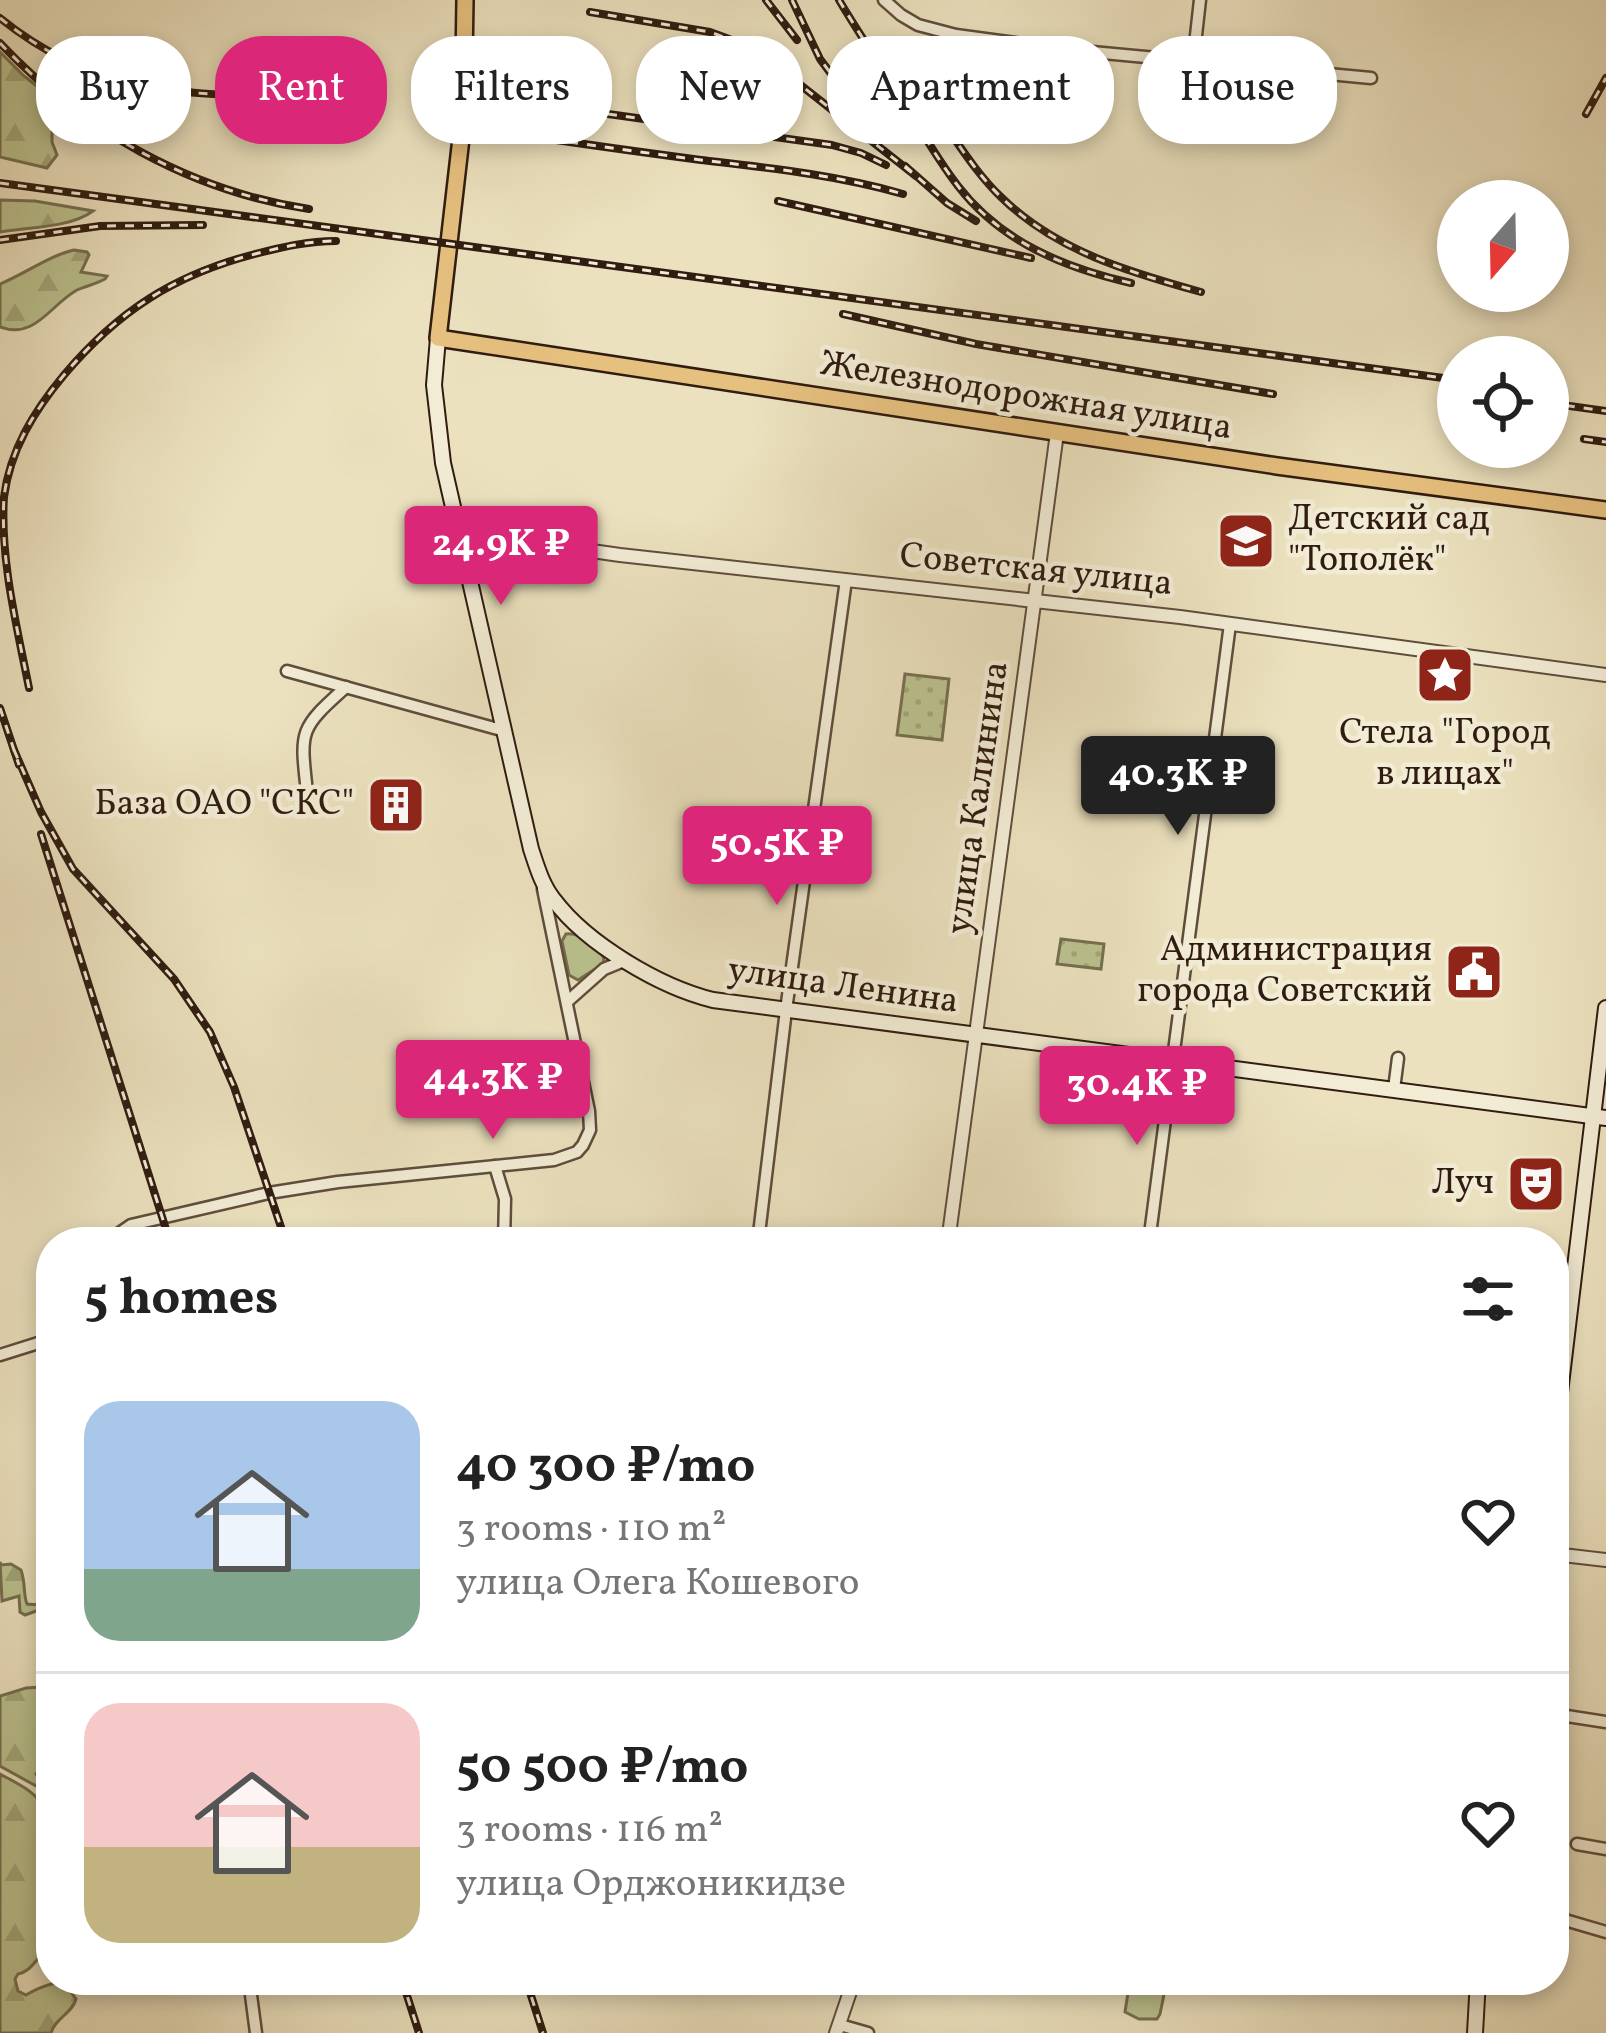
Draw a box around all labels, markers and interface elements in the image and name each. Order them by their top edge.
chip: Buy [36,36,191,144]
chip: Rent [215,36,387,144]
chip: Filters [411,36,612,144]
chip: New [636,36,803,144]
chip: Apartment [827,36,1114,144]
chip: House [1138,36,1337,144]
north arrow [1437,180,1569,312]
map controls [1437,180,1569,468]
button: locate [1437,336,1569,468]
street label: Железнодорожная улица [817,340,1235,454]
place label: Детский сад "Тополёк" [1288,495,1490,586]
pin: 24.9K ₽ [390,506,612,608]
school or university icon: Детский сад "Тополёк" [1215,510,1277,572]
text: 24.9K ₽ [432,518,570,572]
street label: Советская улица [897,532,1175,610]
place icon: Стела "Город в лицах" [1414,644,1476,706]
street label: улица Калинина [935,658,1023,938]
place label: Стела "Город в лицах" [1339,709,1551,800]
pin: 40.3K ₽ [1067,736,1289,838]
text: 40.3K ₽ [1108,748,1248,802]
building icon: База ОАО "СКС" [365,774,427,836]
place label: База ОАО "СКС" [94,780,354,830]
pin: 50.5K ₽ [666,806,888,908]
text: 50.5K ₽ [710,818,844,872]
place label: Администрация города Советский [1137,926,1432,1017]
public building icon: Администрация города Советский [1443,941,1505,1003]
street label: улица Ленина [724,946,962,1028]
pin: 44.3K ₽ [382,1040,604,1142]
pin: 30.4K ₽ [1026,1046,1248,1148]
text: 44.3K ₽ [423,1052,563,1106]
text: 30.4K ₽ [1067,1058,1207,1112]
theatre icon: Луч [1505,1153,1567,1215]
place label: Луч [1432,1159,1494,1209]
text: 5 homes [84,1264,278,1335]
icon: filters [1455,1266,1521,1332]
text: 40 300 ₽/mo [456,1432,755,1503]
icon: home [180,1449,324,1593]
icon: heart [1455,1488,1521,1554]
text: 3 rooms · 110 m² [456,1503,727,1557]
text: улица Олега Кошевого [456,1557,859,1611]
text: 50 500 ₽/mo [456,1733,748,1804]
icon: home [180,1751,324,1895]
icon: heart [1455,1790,1521,1856]
text: 3 rooms · 116 m² [456,1804,723,1858]
text: улица Орджоникидзе [456,1858,846,1912]

